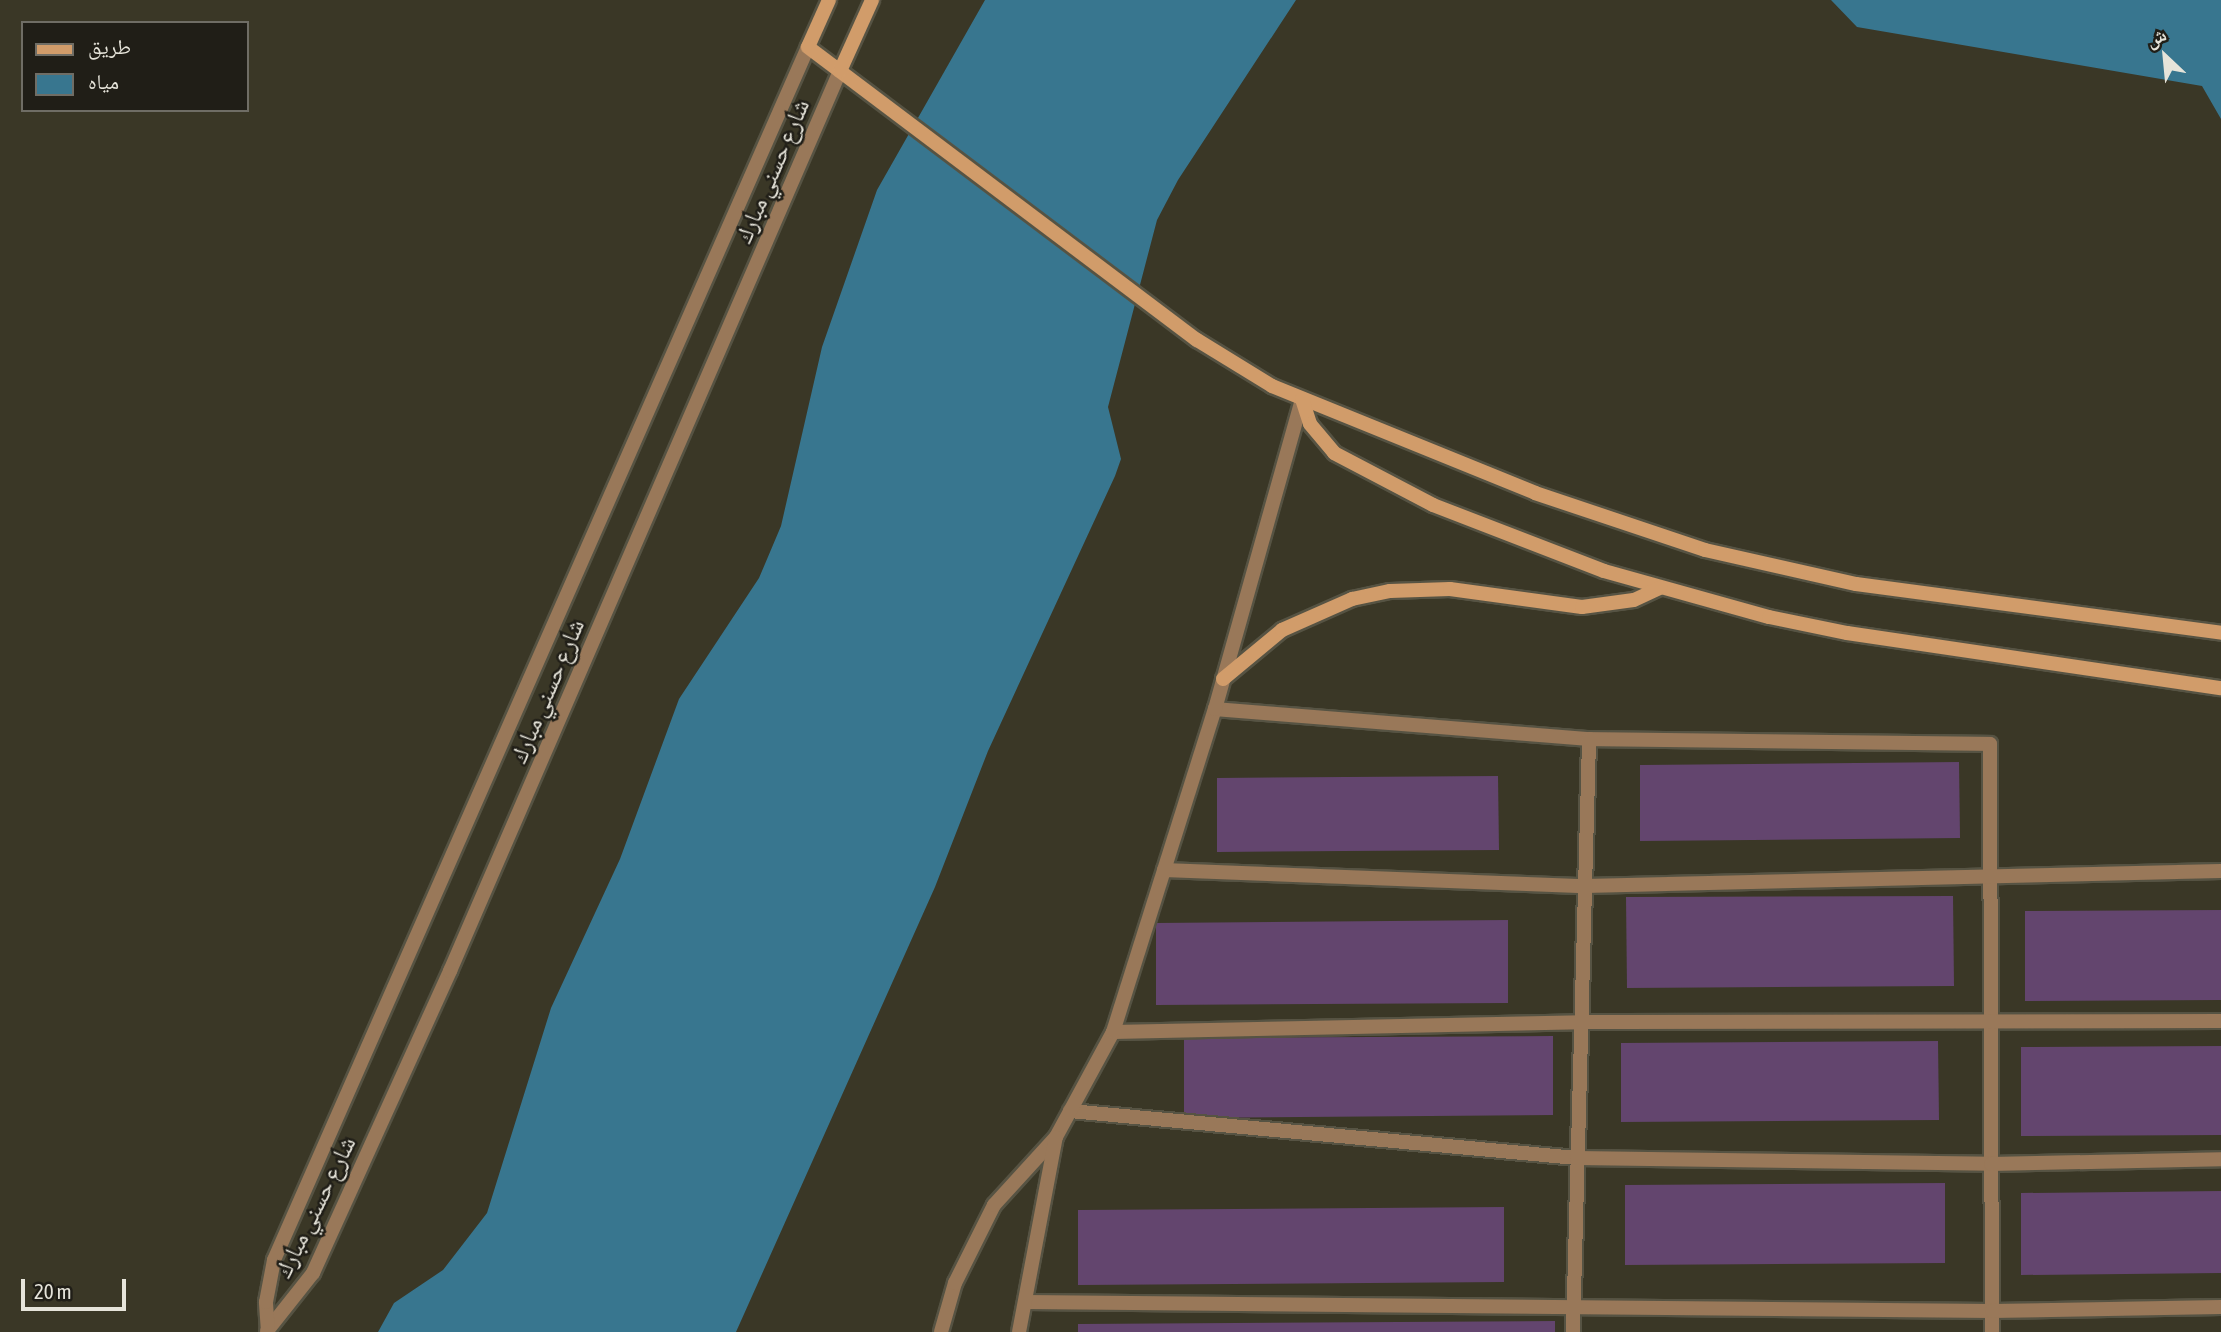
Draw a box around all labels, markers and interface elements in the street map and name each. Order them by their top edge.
legend [21,21,248,112]
north arrow [2130,21,2200,91]
text: ش [2142,23,2170,51]
text: طريق [88,34,131,58]
text: مياه [88,69,119,93]
street label: شارع حسني مبارك [729,95,815,247]
street label: شارع حسني مبارك [504,615,590,767]
street label: شارع حسني مبارك [268,1132,362,1282]
scale bar [24,1266,130,1310]
text: 20 m [34,1279,72,1303]

